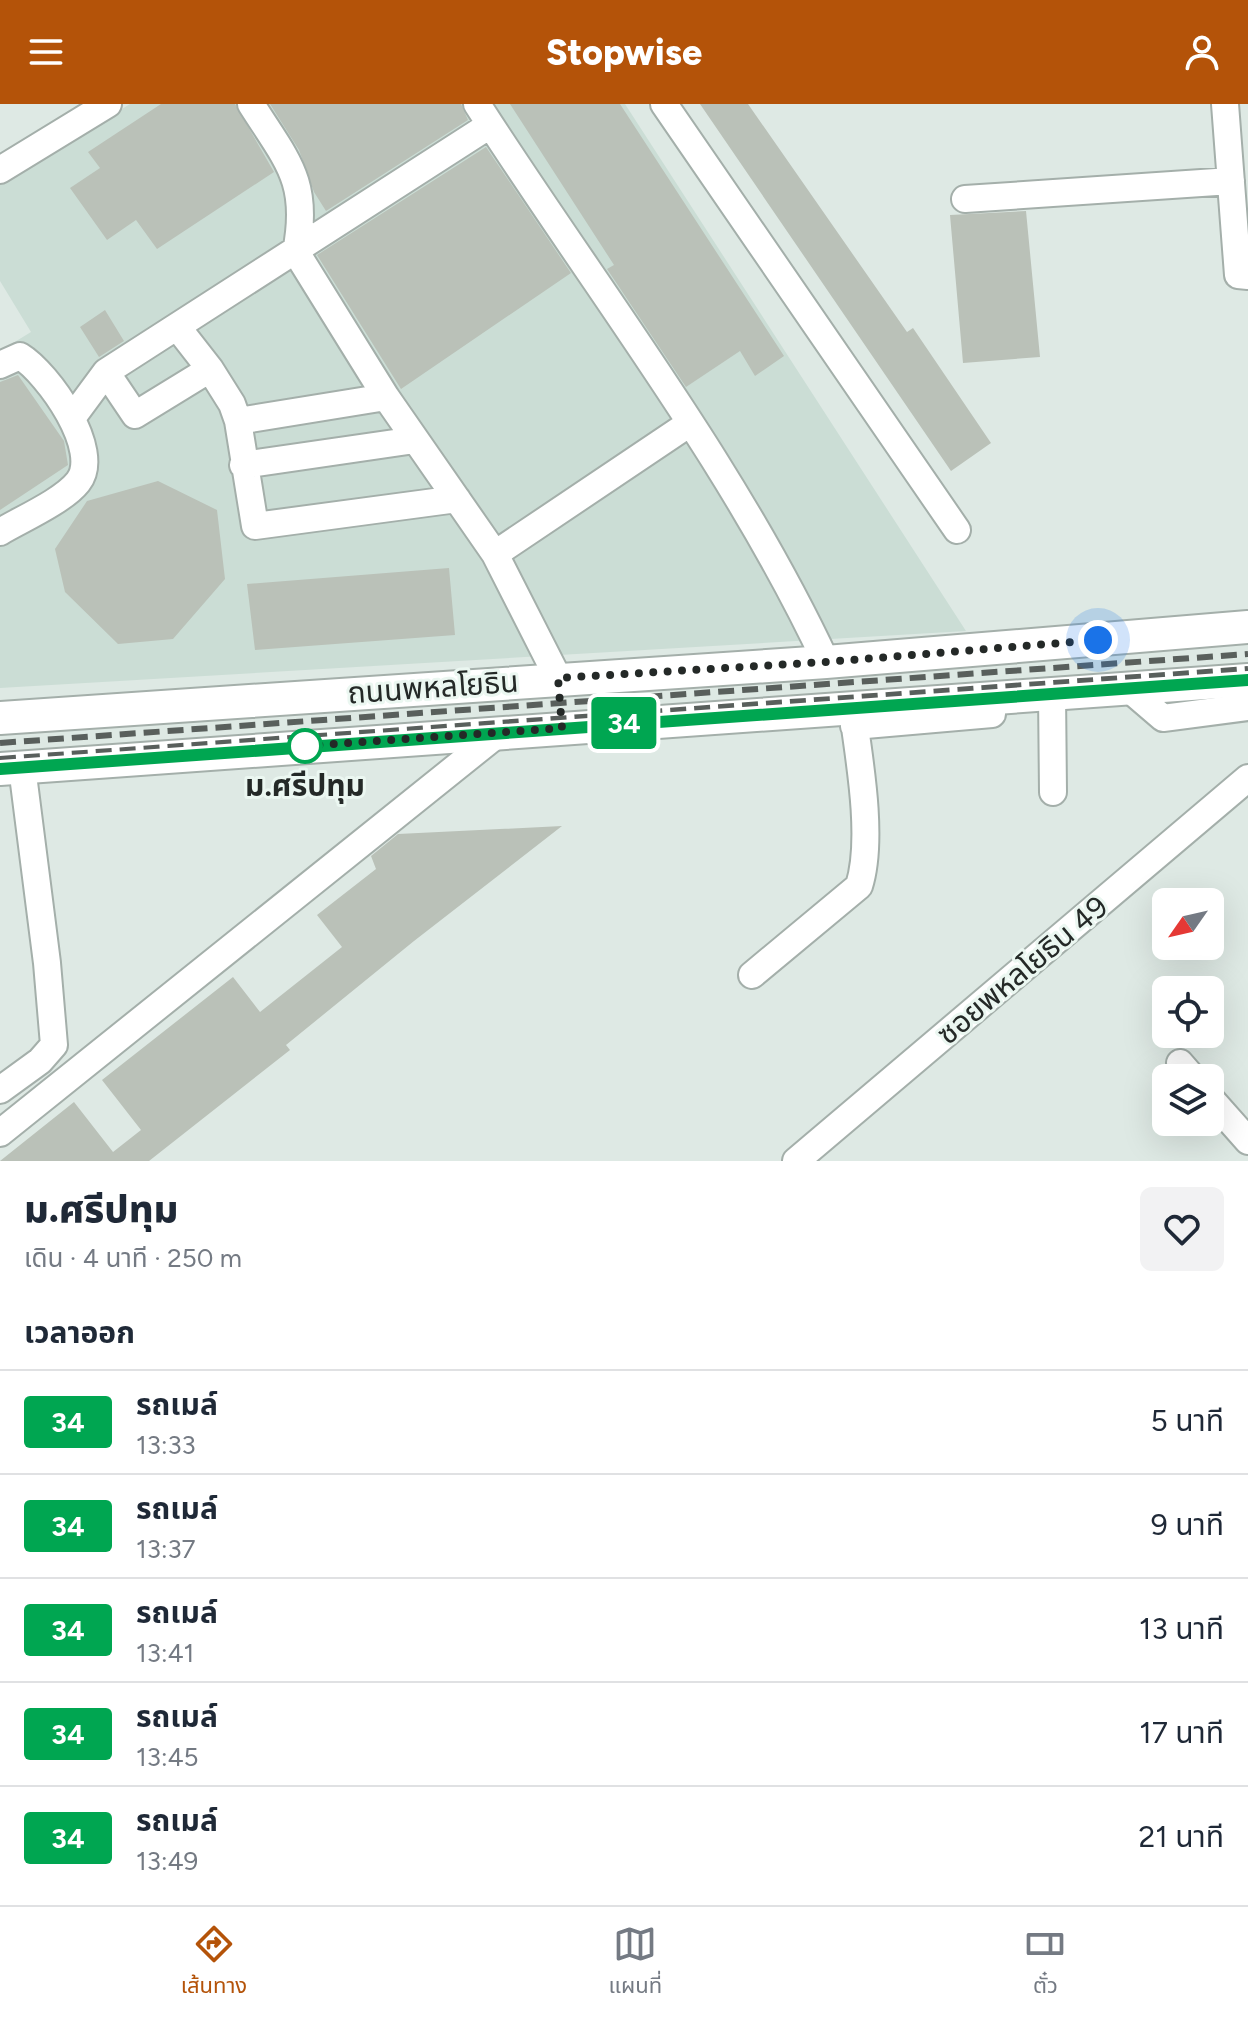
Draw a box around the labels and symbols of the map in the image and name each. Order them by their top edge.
your location [1078,620,1118,660]
street label: ถนนพหลโยธิน [346,663,520,711]
line badge: 34 [588,697,660,749]
marker: ม.ศรีปทุม [288,729,322,763]
place label: ม.ศรีปทุม [245,767,365,804]
street label: ซอยพหลโยธิน 49 [929,888,1115,1052]
north arrow [1152,888,1224,960]

